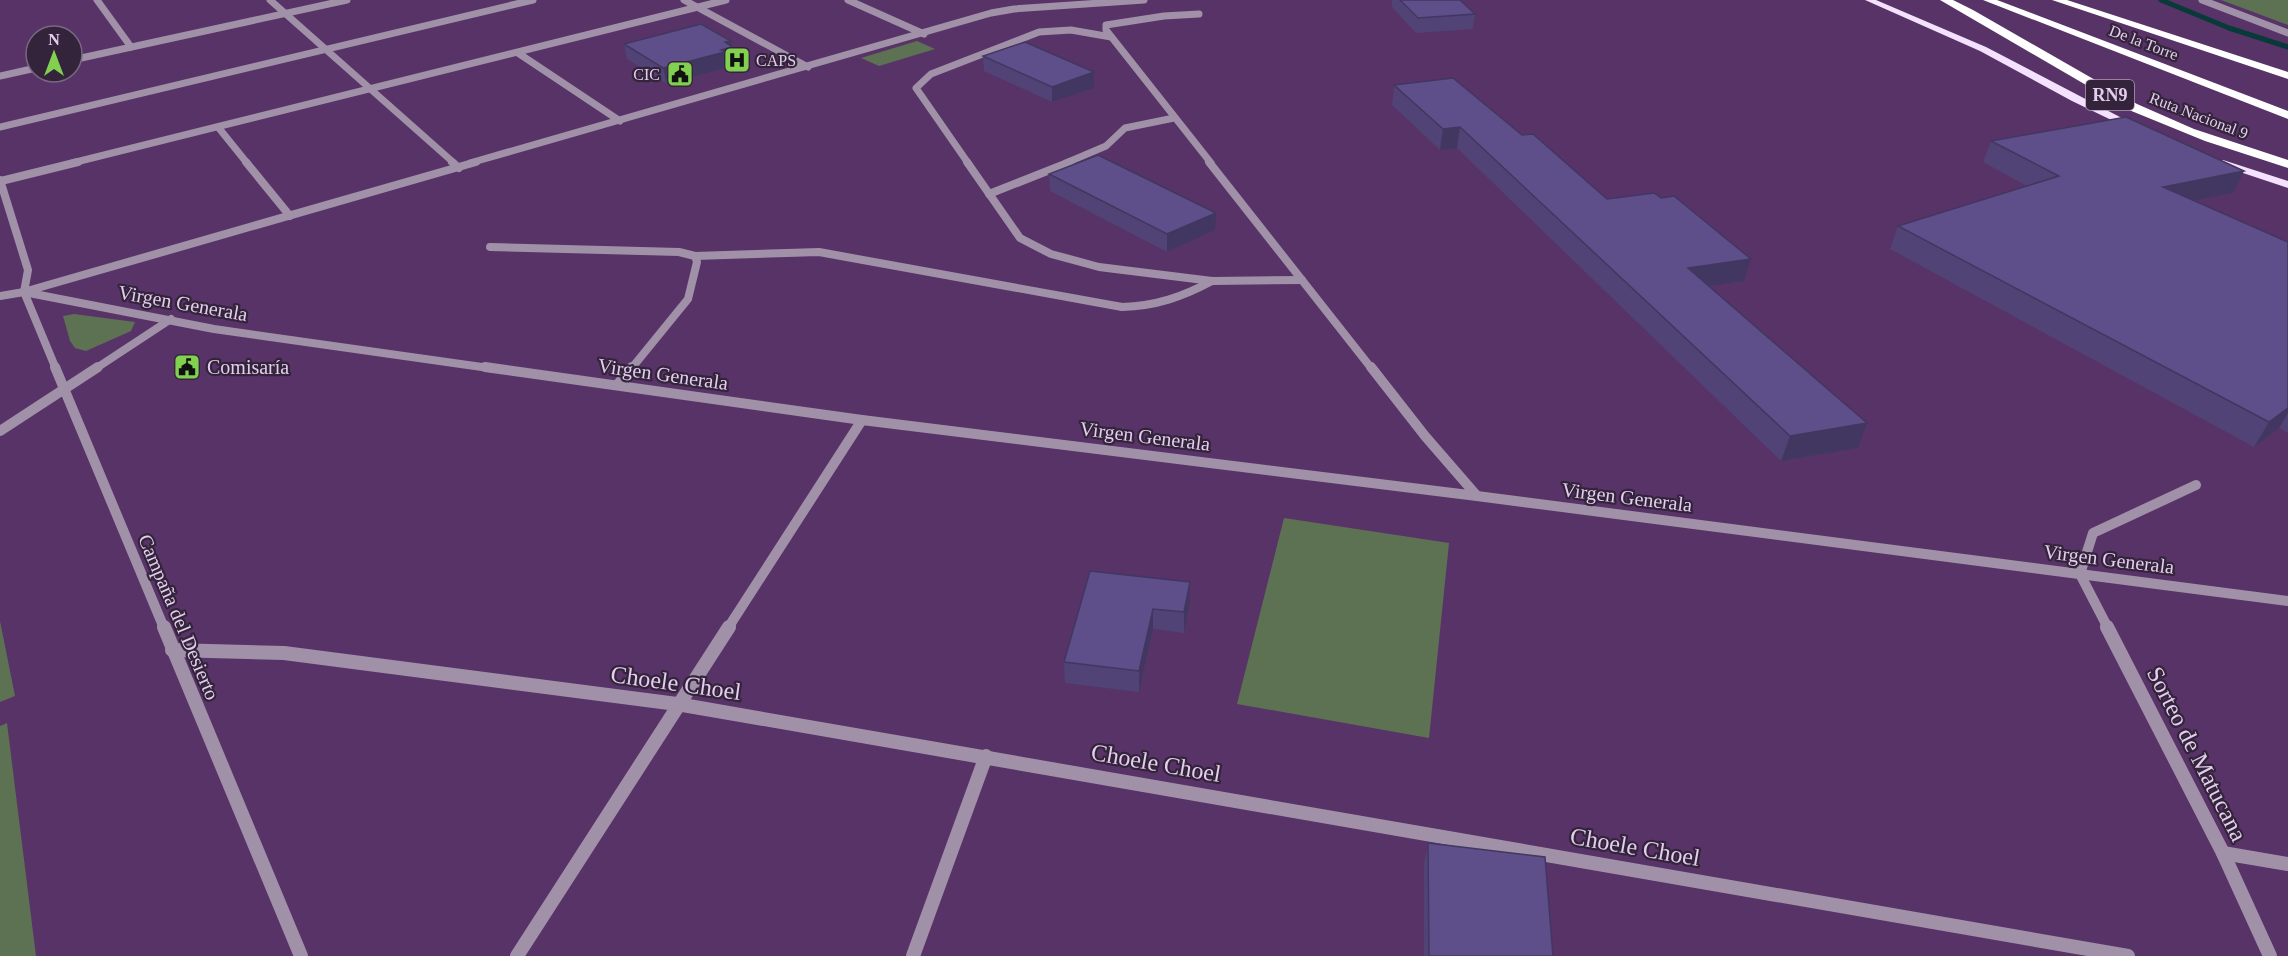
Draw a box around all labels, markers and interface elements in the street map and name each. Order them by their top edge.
street label: De la Torre [2107,22,2181,63]
north arrow [24,24,84,84]
text: N [48,31,60,48]
hospital icon: CAPS [722,45,752,75]
place label: CAPS [756,52,796,69]
public building icon: CIC [665,59,695,89]
place label: CIC [633,66,660,83]
road number: RN9 [2086,80,2134,110]
street label: Ruta Nacional 9 [2147,89,2250,142]
street label: Virgen Generala [116,281,250,326]
public building icon: Comisaría [172,352,202,382]
street label: Virgen Generala [596,354,730,395]
place label: Comisaría [207,356,289,378]
street label: Virgen Generala [1078,417,1212,456]
street label: Virgen Generala [1560,478,1694,517]
street label: Campaña del Desierto [133,531,224,703]
street label: Virgen Generala [2042,540,2176,579]
street label: Choele Choel [609,661,743,705]
street label: Sorteo de Matucana [2142,663,2252,846]
street label: Choele Choel [1089,739,1223,787]
street label: Choele Choel [1568,823,1702,871]

